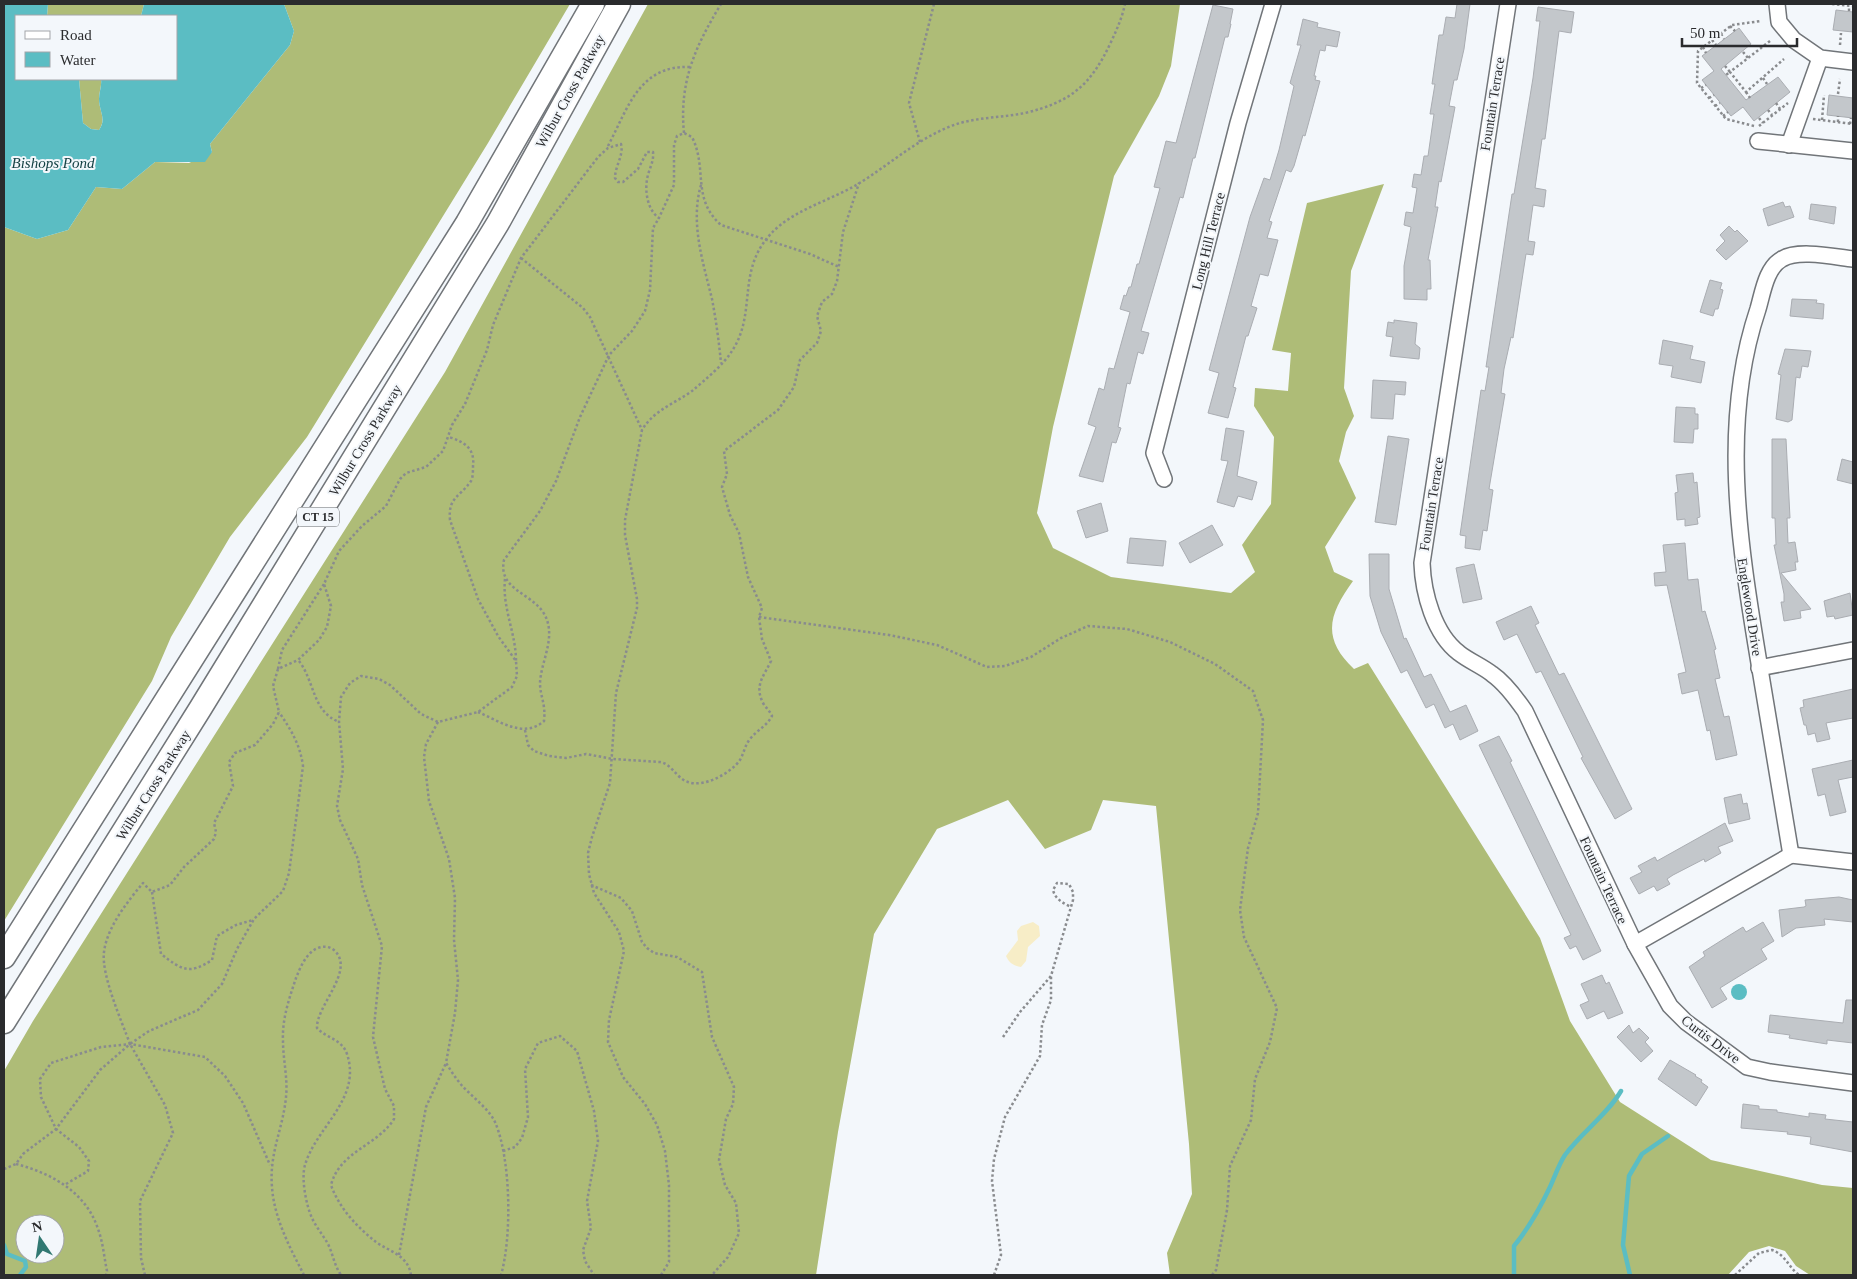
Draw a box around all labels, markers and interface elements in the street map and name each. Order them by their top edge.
legend [15,15,178,80]
scale bar [1682,15,1797,47]
text: 50 m [1690,25,1721,41]
text: Road [60,27,92,43]
street label: Wilbur Cross Parkway [533,32,608,150]
text: Water [60,52,95,68]
street label: Fountain Terrace [1478,56,1507,152]
water label: Bishops Pond [12,155,95,171]
street label: Long Hill Terrace [1189,191,1228,291]
street label: Wilbur Cross Parkway [326,382,405,499]
street label: Fountain Terrace [1417,456,1446,552]
road number: CT 15 [297,508,339,526]
street label: Englewood Drive [1734,557,1765,657]
street label: Wilbur Cross Parkway [113,727,193,843]
street label: Fountain Terrace [1577,834,1630,926]
street label: Curtis Drive [1678,1012,1743,1066]
north arrow [15,1214,65,1264]
text: N [31,1218,44,1235]

